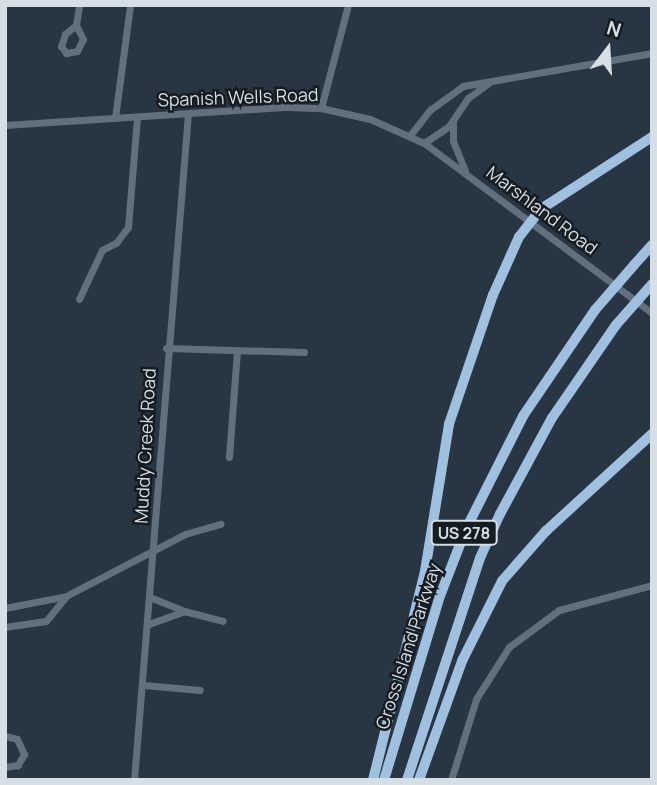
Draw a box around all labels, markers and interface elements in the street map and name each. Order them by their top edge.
north arrow [573,14,643,84]
text: N [604,14,624,43]
street label: Spanish Wells Road [157,83,319,111]
street label: Marshland Road [482,161,602,259]
street label: Muddy Creek Road [130,368,160,524]
road number: US 278 [429,520,499,546]
street label: Cross Island Parkway [371,560,445,732]

